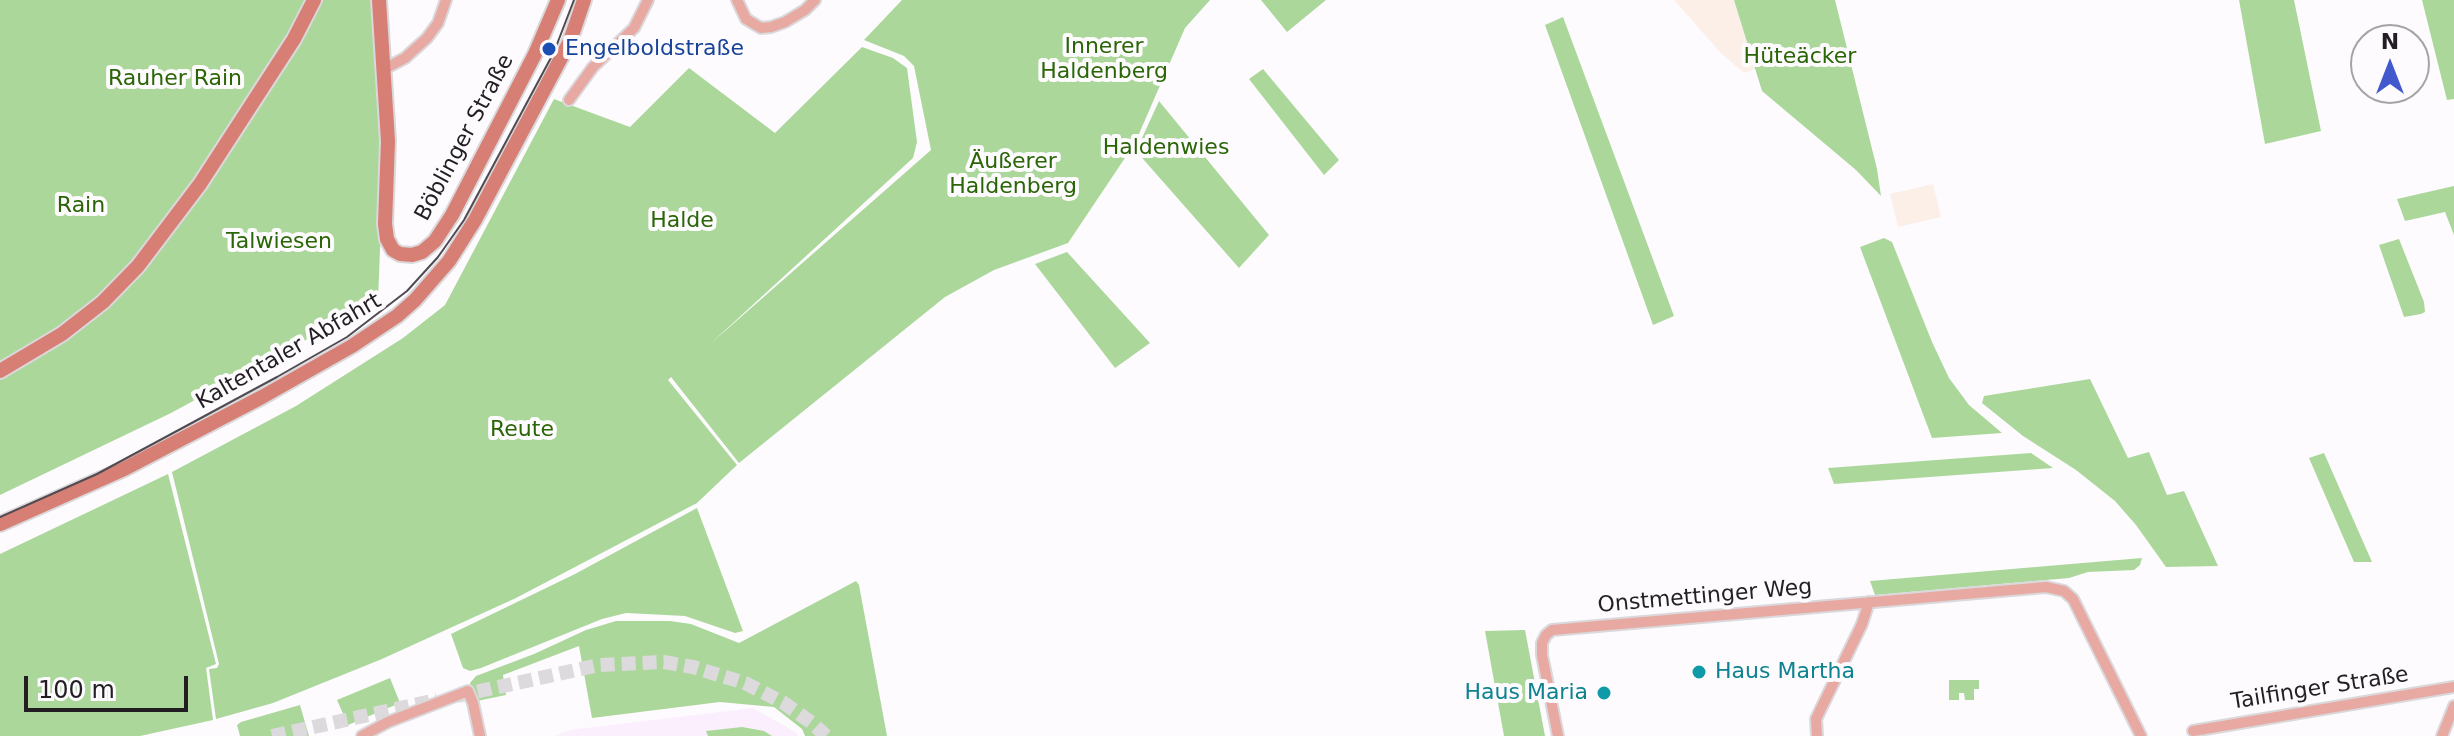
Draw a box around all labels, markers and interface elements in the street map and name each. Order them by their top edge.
north arrow [2350,24,2430,104]
text: N [2381,29,2399,54]
park label: Innerer Haldenberg [1040,34,1168,86]
place label: Engelboldstraße [565,36,744,62]
marker: Engelboldstraße [540,40,558,58]
park label: Hüteäcker [1744,44,1856,70]
street label: Böblinger Straße [410,50,520,226]
park label: Rauher Rain [108,66,242,92]
park label: Haldenwies [1103,135,1229,161]
park label: Äußerer Haldenberg [949,149,1077,200]
park label: Rain [57,193,105,219]
park label: Halde [650,208,714,234]
park label: Talwiesen [226,229,332,255]
street label: Kaltentaler Abfahrt [192,288,386,416]
park label: Reute [490,417,554,443]
street label: Onstmettinger Weg [1597,574,1813,620]
place label: Haus Martha [1715,659,1855,685]
scale bar [28,660,192,710]
street label: Tailfinger Straße [2229,662,2411,716]
marker: Haus Martha [1690,663,1708,681]
text: 100 m [38,676,115,704]
place label: Haus Maria [1464,680,1588,706]
marker: Haus Maria [1595,684,1613,702]

